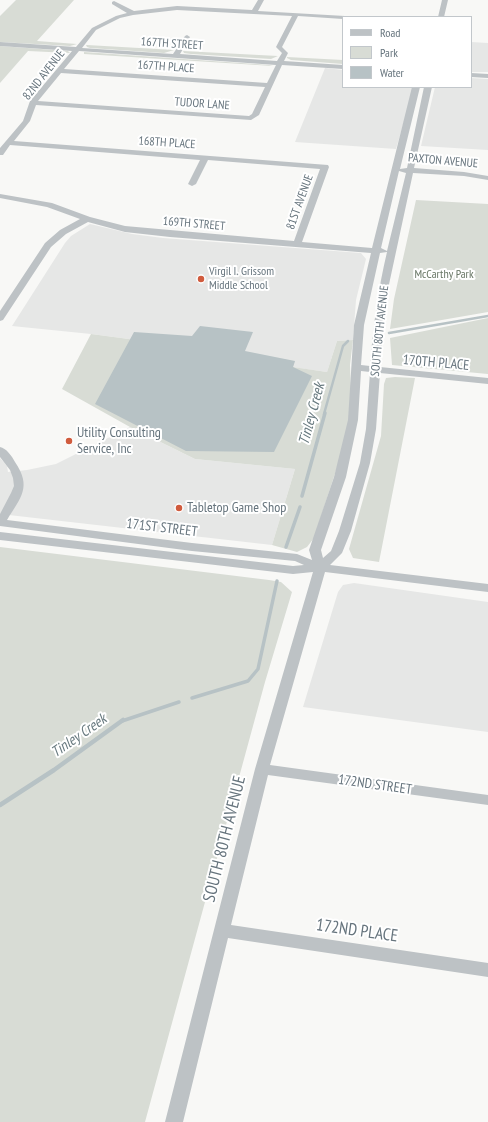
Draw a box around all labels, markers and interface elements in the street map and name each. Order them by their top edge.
legend [342,16,472,88]
text: Road [380,25,400,40]
street label: 167TH STREET [140,35,204,53]
text: Park [380,45,398,60]
street label: 82ND AVENUE [20,47,68,103]
street label: 167TH PLACE [137,58,195,76]
text: Water [380,65,404,80]
street label: TUDOR LANE [174,95,230,113]
street label: 168TH PLACE [138,134,196,152]
street label: PAXTON AVENUE [407,151,479,171]
street label: 81ST AVENUE [283,172,317,232]
street label: 169TH STREET [162,214,226,234]
place label: Virgil I. Grissom Middle School [209,265,274,293]
park label: McCarthy Park [414,268,474,282]
marker: Virgil I. Grissom Middle School [196,274,206,284]
street label: SOUTH 80TH AVENUE [368,285,392,377]
street label: 170TH PLACE [402,352,470,374]
water label: Tinley Creek [295,381,329,447]
place label: Utility Consulting Service, Inc [77,425,161,458]
marker: Utility Consulting Service, Inc [64,436,74,446]
place label: Tabletop Game Shop [187,500,286,516]
marker: Tabletop Game Shop [174,503,184,513]
street label: 171ST STREET [126,515,198,541]
water label: Tinley Creek [48,710,110,762]
street label: 172ND STREET [337,772,413,798]
street label: SOUTH 80TH AVENUE [199,774,251,904]
street label: 172ND PLACE [315,915,399,947]

